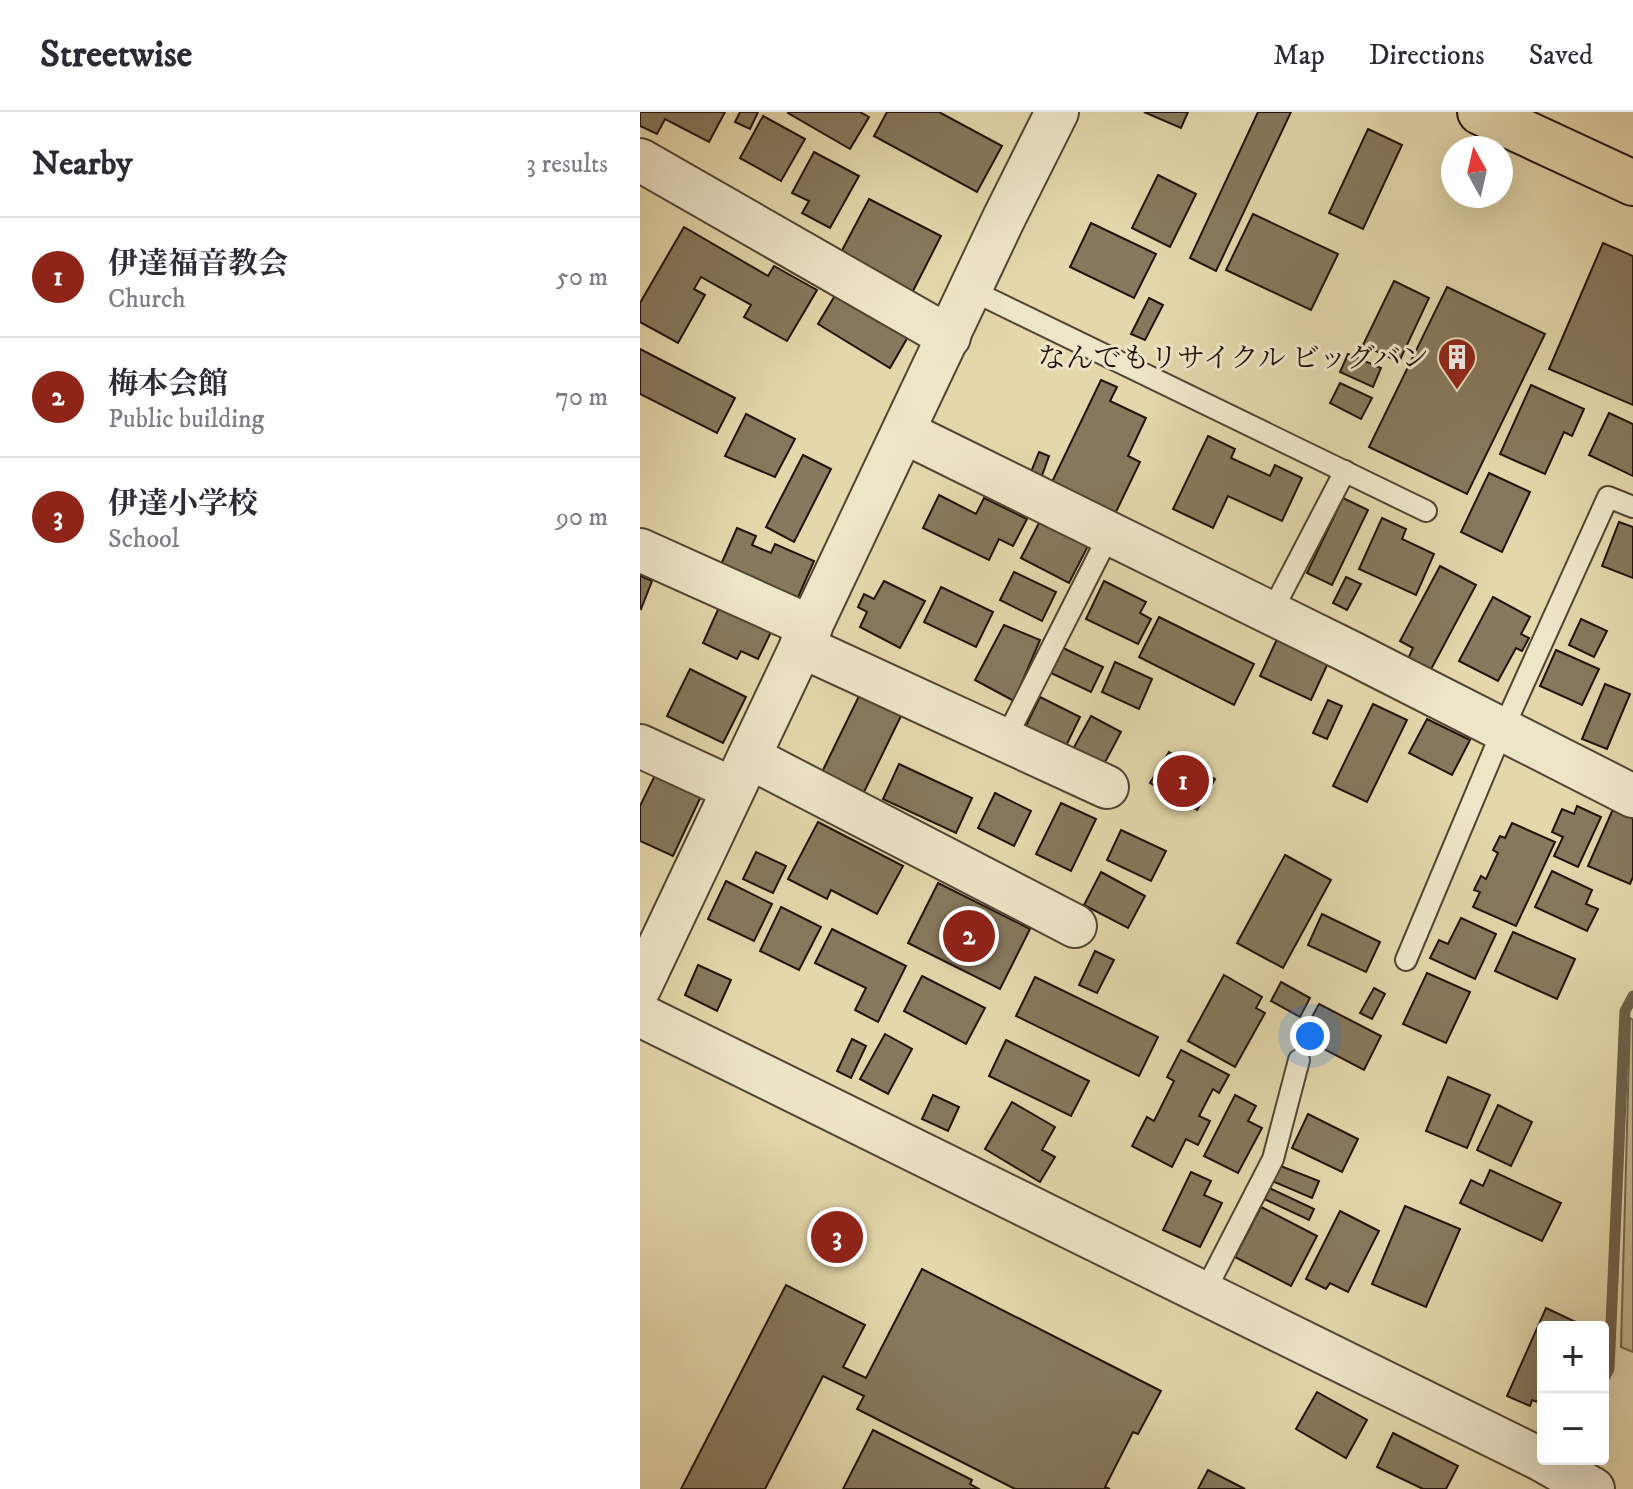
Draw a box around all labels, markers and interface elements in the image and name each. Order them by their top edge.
text: Streetwise [40,31,192,79]
text: Map [1273,38,1325,73]
text: Directions [1369,38,1485,73]
text: Saved [1529,38,1593,73]
north arrow [1441,136,1513,208]
text: Nearby [32,143,133,185]
text: 3 results [526,148,608,181]
text: 伊達福音教会 [108,246,288,283]
text: 1 [53,261,63,294]
text: 50 m [556,261,608,294]
text: Church [108,283,186,316]
building icon: なんでもリサイクル ビッグバン [1436,336,1478,391]
place label: なんでもリサイクル ビッグバン [1038,341,1429,376]
text: 梅本会館 [108,366,228,403]
text: 2 [52,381,64,414]
text: 70 m [555,381,608,414]
text: Public building [108,403,264,436]
text: 伊達小学校 [108,486,258,523]
text: 3 [53,501,63,534]
text: 90 m [556,501,608,534]
text: School [108,523,179,556]
pin: 1 [1157,751,1209,811]
pin: 2 [943,906,995,966]
your location [1290,1016,1330,1056]
pin: 3 [811,1207,863,1267]
map controls [1537,1321,1609,1465]
button: + [1537,1321,1609,1393]
button: − [1537,1393,1609,1465]

